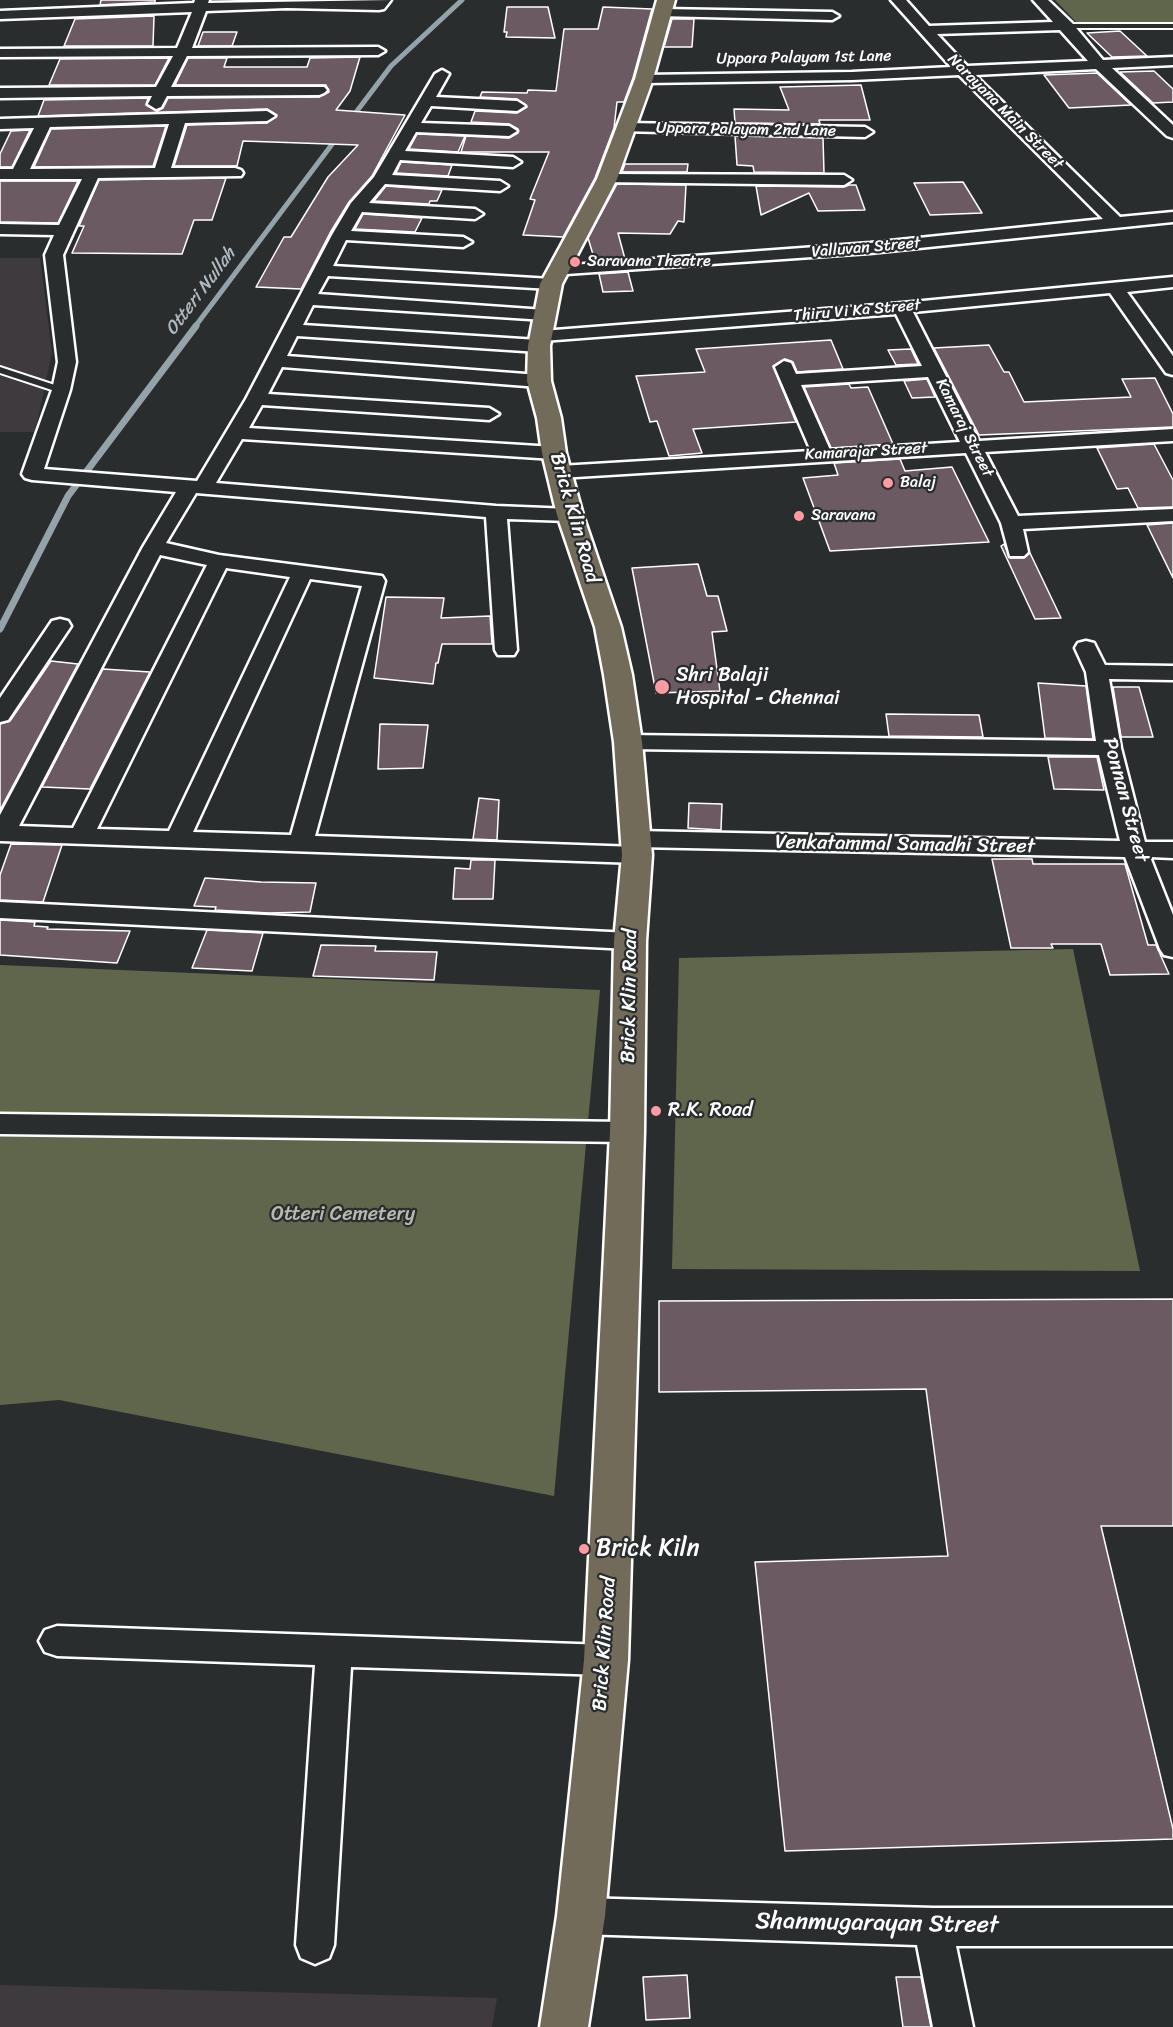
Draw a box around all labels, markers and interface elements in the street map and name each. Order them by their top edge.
street label: Uppara Palayam 1st Lane [716,47,892,69]
street label: Narayana Main Street [943,50,1067,174]
street label: Uppara Palayam 2nd Lane [656,119,836,141]
street label: Valluvan Street [811,234,921,262]
water label: Otteri Nullah [161,244,241,340]
place label: Saravana Theatre [587,252,711,272]
marker: Saravana Theatre [568,255,582,269]
street label: Thiru Vi Ka Street [793,296,921,326]
street label: Kamaraj Street [931,376,997,480]
street label: Kamarajar Street [804,439,928,465]
street label: Brick Klin Road [544,450,604,586]
place label: Balaj [900,473,936,493]
marker: Balaj [881,476,895,490]
place label: Saravana [811,506,876,526]
marker: Saravana [792,509,806,523]
place label: Shri Balaji Hospital - Chennai [676,664,840,711]
marker: Shri Balaji Hospital - Chennai [653,678,671,696]
street label: Ponnan Street [1097,735,1153,865]
street label: Venkatammal Samadhi Street [775,831,1035,859]
street label: Brick Klin Road [617,929,643,1063]
place label: R.K. Road [668,1099,752,1123]
marker: R.K. Road [649,1104,663,1118]
park label: Otteri Cemetery [271,1203,415,1227]
place label: Brick Kiln [596,1535,700,1563]
marker: Brick Kiln [577,1542,591,1556]
street label: Brick Klin Road [588,1576,622,1712]
street label: Shanmugarayan Street [755,1907,999,1941]

